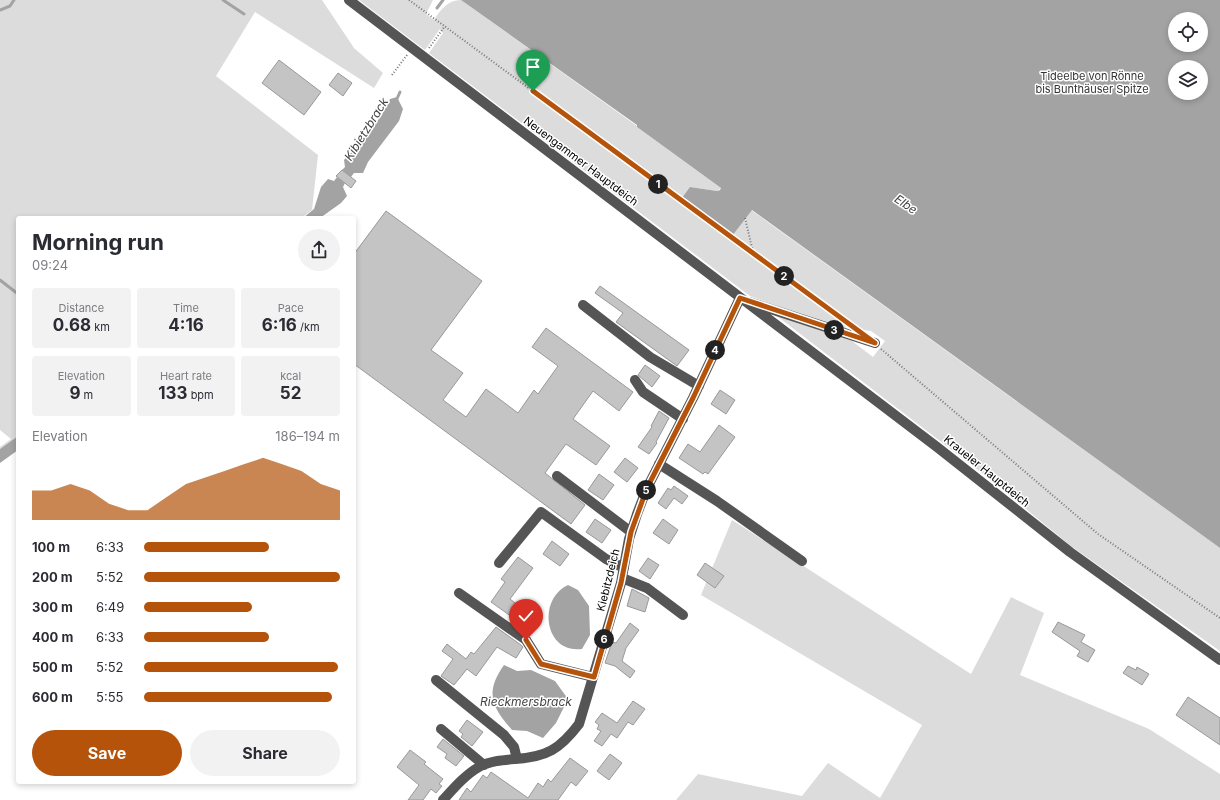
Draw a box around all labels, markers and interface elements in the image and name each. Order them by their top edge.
map controls [1168,12,1208,100]
button: locate [1168,12,1208,52]
pin [516,50,550,91]
icon: arrive [522,56,544,78]
button: layers [1168,60,1208,100]
park label: Tideelbe von Rönne bis Bunthäuser Spitze [1035,69,1149,96]
water label: Kibietzbrack [341,94,391,163]
street label: Neuengammer Hauptdeich [521,113,641,209]
pin: 1 [648,174,668,194]
text: 1 [656,177,660,191]
water label: Elbe [892,191,920,217]
text: Morning run [32,229,164,255]
button: share [298,229,340,271]
text: 09:24 [32,257,68,273]
pin: 2 [774,266,794,286]
text: 2 [781,269,787,283]
text: Distance [59,301,104,315]
text: Time [173,301,199,315]
text: Pace [278,301,304,315]
text: 0.68 [53,315,91,335]
text: 4:16 [168,315,204,335]
text: 6:16 [262,315,297,335]
text: km [91,320,110,334]
text: /km [297,320,320,334]
pin: 3 [824,320,844,340]
text: 3 [830,323,838,337]
pin: 4 [705,340,725,360]
text: 4 [711,343,719,357]
text: Elevation [58,369,105,383]
text: Heart rate [160,369,212,383]
text: kcal [280,369,301,383]
text: 9 [69,383,80,403]
text: 133 [158,383,188,403]
text: 52 [280,383,301,403]
text: m [80,388,93,402]
text: bpm [188,388,214,402]
text: Elevation [32,428,88,444]
text: 186–194 m [275,428,340,444]
street label: Kraueler Hauptdeich [941,432,1033,510]
pin: 5 [636,480,656,500]
text: 5 [642,483,650,497]
text: 100 m [32,539,70,555]
text: 6:33 [96,539,124,555]
street label: Kiebitzdeich [593,547,623,613]
text: 200 m [32,569,73,585]
text: 5:52 [96,569,123,585]
text: 300 m [32,599,73,615]
text: 6:49 [96,599,124,615]
pin [509,599,543,640]
icon: check [515,605,537,627]
text: 400 m [32,629,73,645]
text: 6:33 [96,629,124,645]
pin: 6 [594,629,614,649]
text: 6 [600,632,608,646]
text: 500 m [32,659,73,675]
text: 5:52 [96,659,123,675]
text: 600 m [32,689,73,705]
text: 5:55 [96,689,123,705]
water label: Rieckmersbrack [480,694,572,709]
button: Save [32,730,182,776]
button: Share [190,730,340,776]

